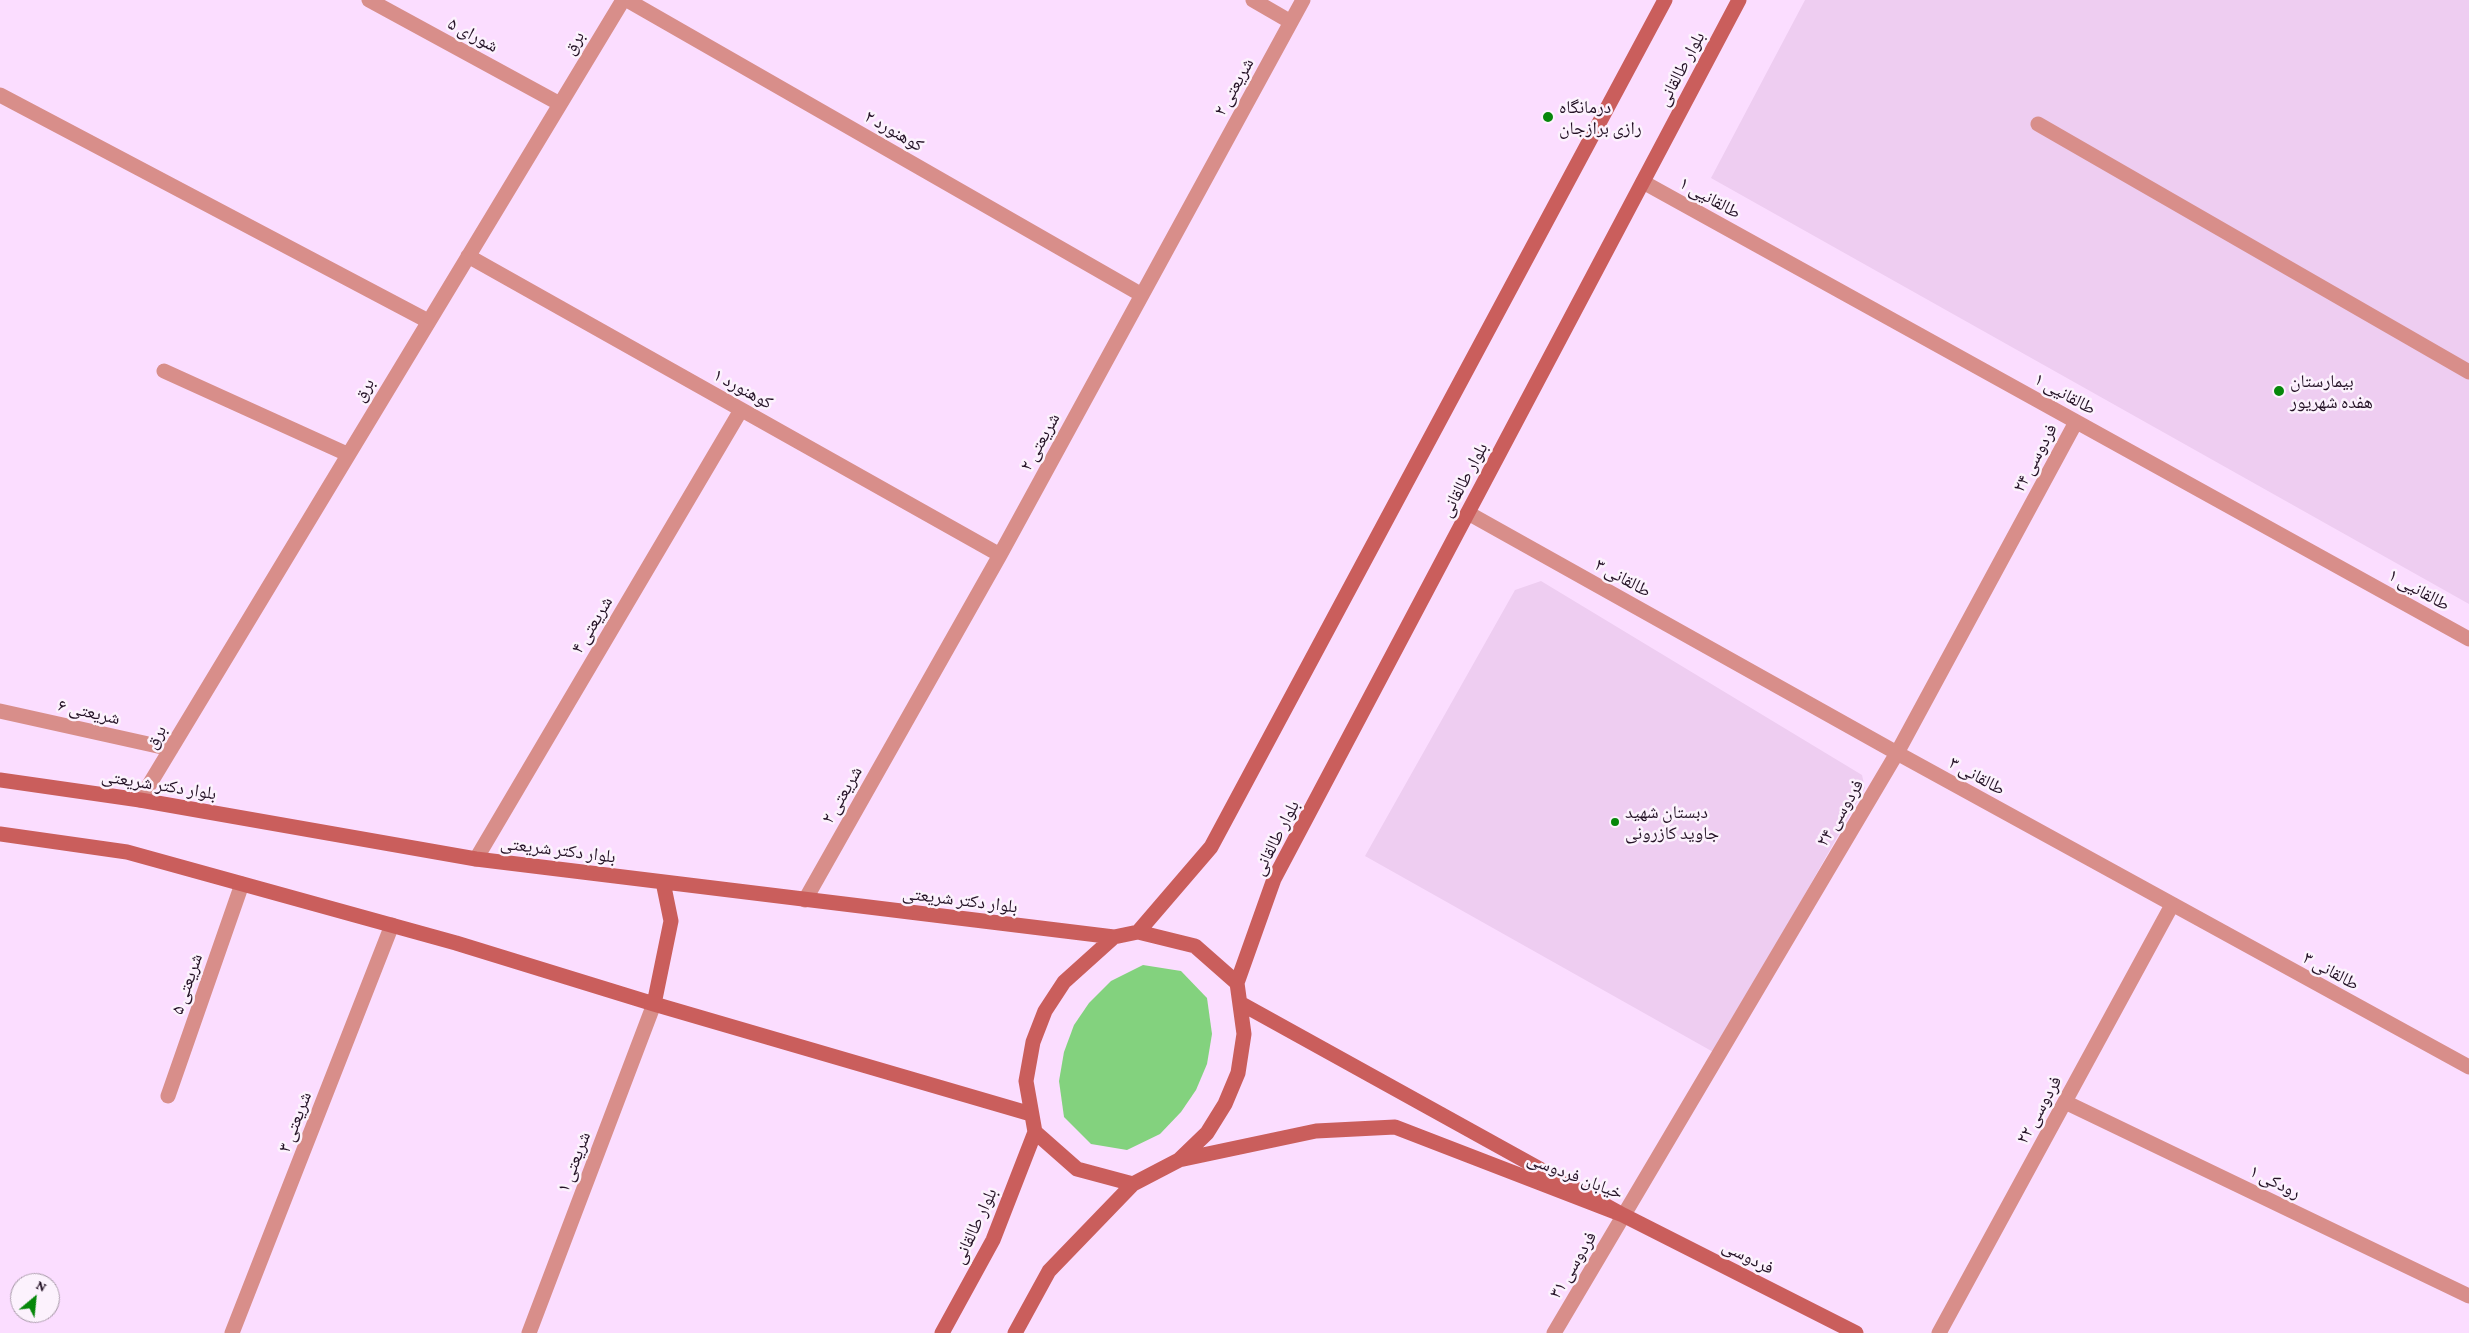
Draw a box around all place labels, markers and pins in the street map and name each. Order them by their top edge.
place label: درمانگاه رازی برازجان [1559,96,1642,138]
marker: درمانگاه رازی برازجان [1541,110,1555,124]
place label: بیمارستان هفده شهریور [2290,370,2373,412]
marker: بیمارستان هفده شهریور [2272,384,2286,398]
place label: دبستان شهید جاوید کازرونی [1625,801,1719,844]
marker: دبستان شهید جاوید کازرونی [1609,816,1621,828]

